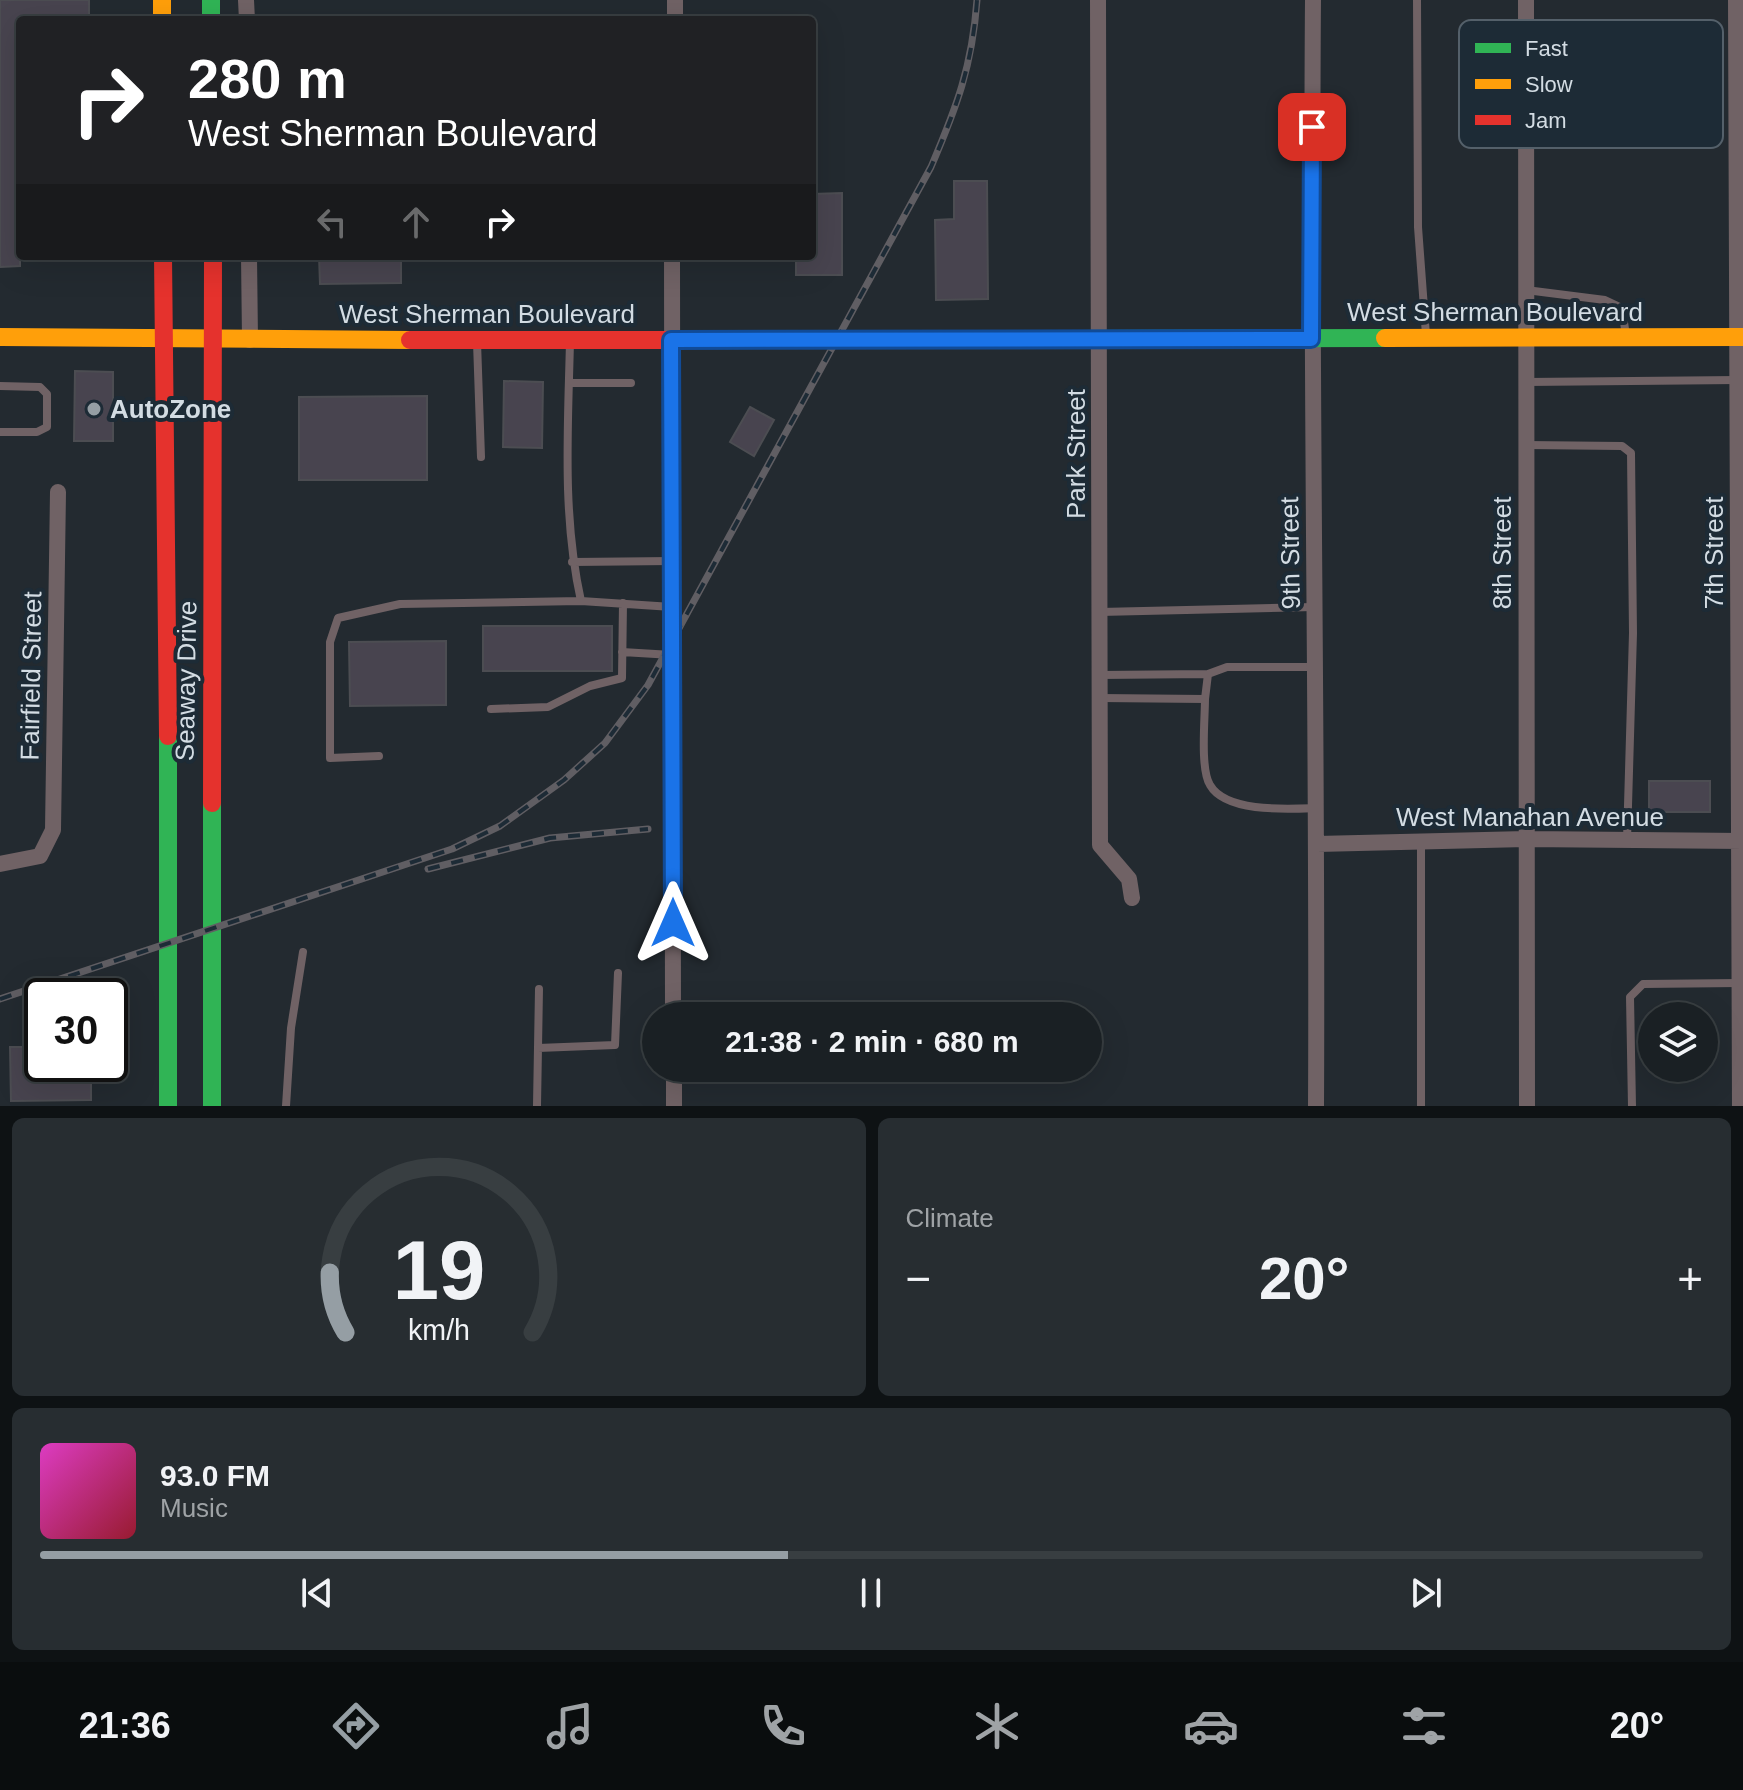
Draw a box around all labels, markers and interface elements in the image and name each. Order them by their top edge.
legend [1459,20,1723,148]
text: Fast [1525,36,1568,61]
text: 280 m [188,47,347,110]
icon: right [56,48,160,152]
text: Slow [1525,72,1573,97]
pin [1278,93,1346,161]
icon: arrive [1290,105,1334,149]
text: Jam [1525,108,1567,133]
text: West Sherman Boulevard [188,113,598,154]
icon: left [310,200,354,244]
icon: ahead [394,200,438,244]
icon: right [478,200,522,244]
street label: West Sherman Boulevard [1347,297,1643,327]
street label: West Sherman Boulevard [339,299,635,329]
street label: Park Street [1061,388,1091,519]
place label: AutoZone [110,394,231,424]
marker: AutoZone [85,400,103,418]
street label: 9th Street [1274,496,1306,610]
street label: 8th Street [1487,496,1517,609]
street label: 7th Street [1699,496,1729,609]
street label: Fairfield Street [15,590,47,761]
street label: Seaway Drive [170,601,202,761]
street label: West Manahan Avenue [1396,802,1664,832]
position arrow [631,881,715,965]
speed limit sign: 30 [24,978,128,1082]
map controls [1638,1002,1718,1082]
button: layers [1638,1002,1718,1082]
text: 21:38 · 2 min · 680 m [725,1025,1019,1058]
text: Climate [906,1203,994,1233]
text: 19 [392,1224,485,1317]
text: 20° [1259,1245,1350,1312]
text: − [906,1254,931,1303]
text: + [1677,1254,1703,1303]
text: km/h [408,1314,470,1346]
text: 93.0 FM [160,1459,270,1492]
text: Music [160,1493,228,1523]
icon: previous [295,1571,339,1615]
icon: pause [849,1571,893,1615]
icon: next [1404,1571,1448,1615]
icon: directions [328,1698,384,1754]
icon: music [542,1698,598,1754]
icon: phone [755,1698,811,1754]
icon: climate [969,1698,1025,1754]
icon: car [1183,1698,1239,1754]
icon: filters [1396,1698,1452,1754]
text: 21:36 [79,1705,171,1746]
text: 20° [1610,1705,1664,1746]

